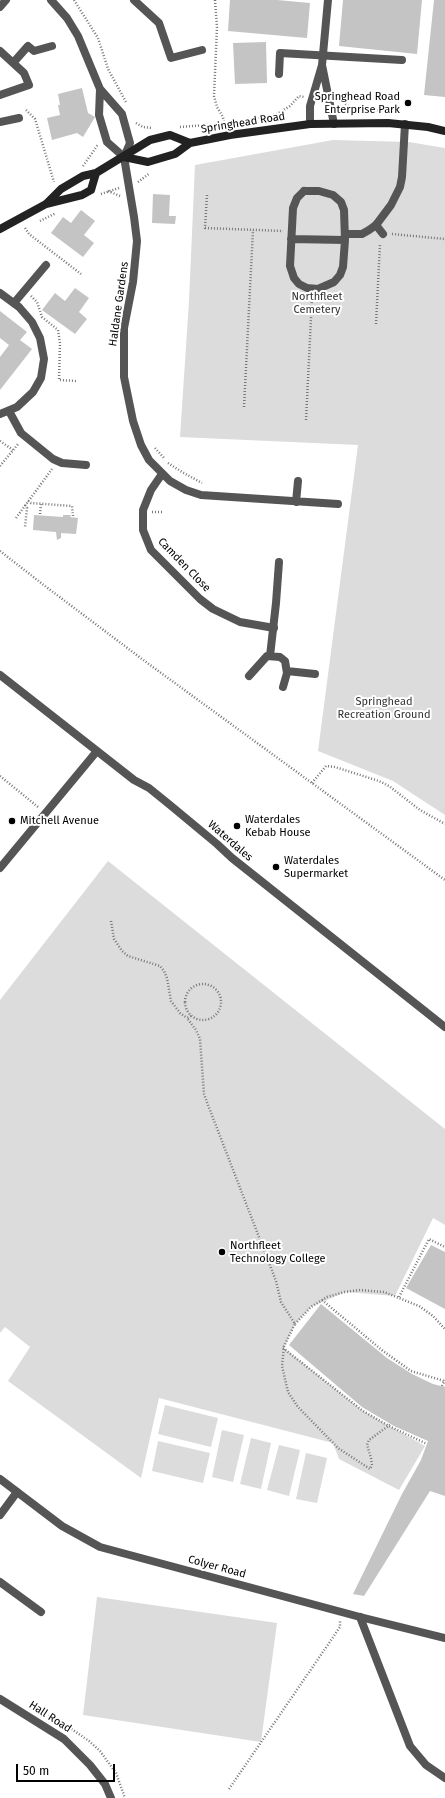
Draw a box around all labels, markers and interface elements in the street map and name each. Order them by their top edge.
place label: Springhead Road Enterprise Park [315,90,400,116]
marker: Springhead Road Enterprise Park [403,98,413,108]
street label: Springhead Road [200,110,286,136]
street label: Haldane Gardens [107,261,131,347]
park label: Northfleet Cemetery [291,290,343,316]
street label: Camden Close [155,535,213,595]
park label: Springhead Recreation Ground [337,695,431,721]
place label: Waterdales Kebab House [245,813,311,839]
place label: Mitchell Avenue [20,814,99,828]
marker: Mitchell Avenue [7,816,17,826]
street label: Waterdales [205,818,255,864]
marker: Waterdales Kebab House [232,821,242,831]
place label: Waterdales Supermarket [284,854,348,880]
marker: Waterdales Supermarket [271,862,281,872]
place label: Northfleet Technology College [230,1239,326,1265]
marker: Northfleet Technology College [217,1247,227,1257]
street label: Colyer Road [187,1553,247,1581]
street label: Hall Road [26,1698,74,1736]
scale bar [18,1756,117,1782]
text: 50 m [23,1764,49,1778]

